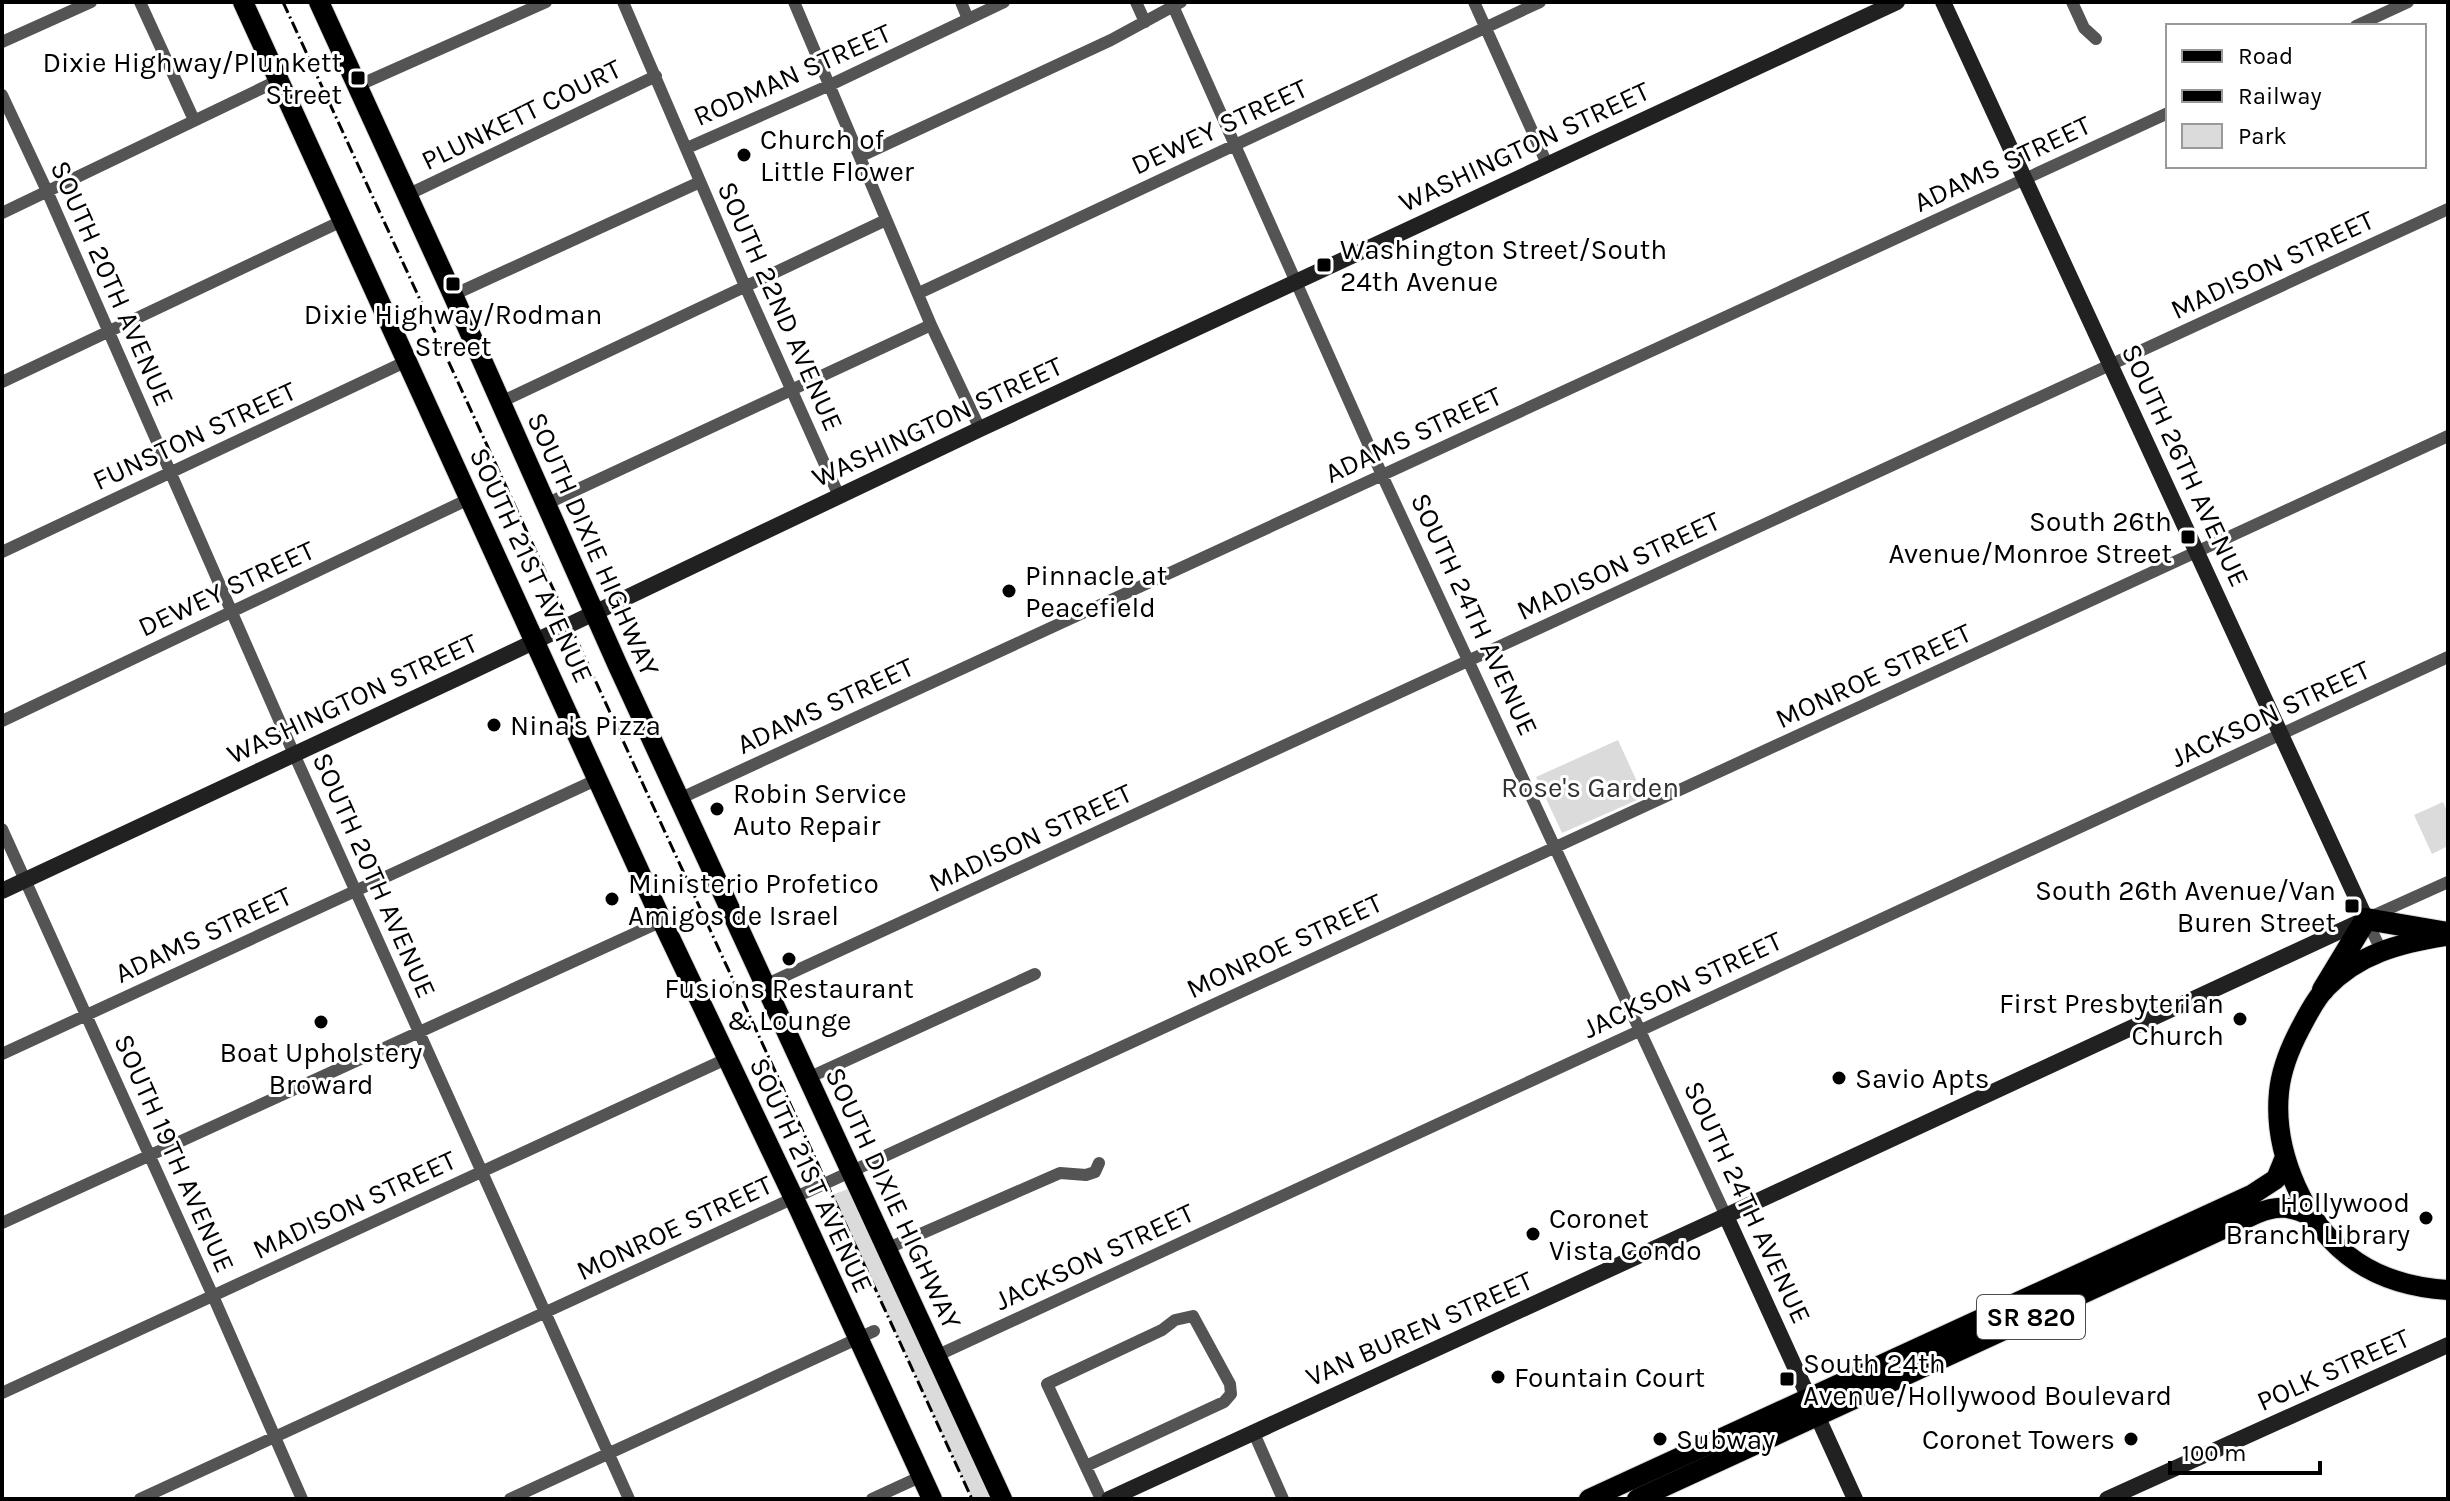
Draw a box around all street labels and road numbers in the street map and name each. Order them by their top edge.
street label: RODMAN STREET [688,16,896,133]
street label: PLUNKETT COURT [416,52,626,177]
street label: DEWEY STREET [1126,71,1313,182]
street label: WASHINGTON STREET [1394,74,1655,219]
street label: ADAMS STREET [1908,108,2096,219]
street label: SOUTH 20TH AVENUE [44,156,181,411]
street label: SOUTH 22ND AVENUE [711,176,850,436]
street label: MADISON STREET [2165,203,2379,326]
street label: SOUTH 26TH AVENUE [2115,338,2256,592]
street label: WASHINGTON STREET [807,349,1068,494]
street label: FUNSTON STREET [87,374,301,497]
street label: ADAMS STREET [1319,379,1507,490]
street label: SOUTH DIXIE HIGHWAY [520,407,667,682]
street label: SOUTH 21ST AVENUE [463,442,601,688]
street label: SOUTH 24TH AVENUE [1404,488,1545,741]
street label: MADISON STREET [1511,504,1725,627]
street label: DEWEY STREET [133,533,320,644]
street label: MONROE STREET [1770,616,1976,735]
street label: WASHINGTON STREET [222,626,483,771]
street label: ADAMS STREET [731,650,919,761]
street label: JACKSON STREET [2165,653,2375,774]
street label: SOUTH 20TH AVENUE [306,748,443,1003]
street label: MADISON STREET [923,776,1137,899]
street label: ADAMS STREET [109,879,297,990]
street label: MONROE STREET [1181,886,1387,1005]
street label: JACKSON STREET [1577,924,1787,1045]
street label: SOUTH 19TH AVENUE [107,1029,242,1278]
street label: SOUTH 21ST AVENUE [743,1052,881,1298]
street label: SOUTH DIXIE HIGHWAY [818,1062,969,1335]
street label: SOUTH 24TH AVENUE [1677,1076,1818,1329]
street label: MADISON STREET [247,1143,461,1266]
street label: MONROE STREET [571,1168,777,1287]
street label: JACKSON STREET [989,1196,1199,1317]
street label: VAN BUREN STREET [1301,1264,1538,1393]
road number: SR 820 [1977,1295,2085,1339]
street label: POLK STREET [2252,1321,2415,1418]

